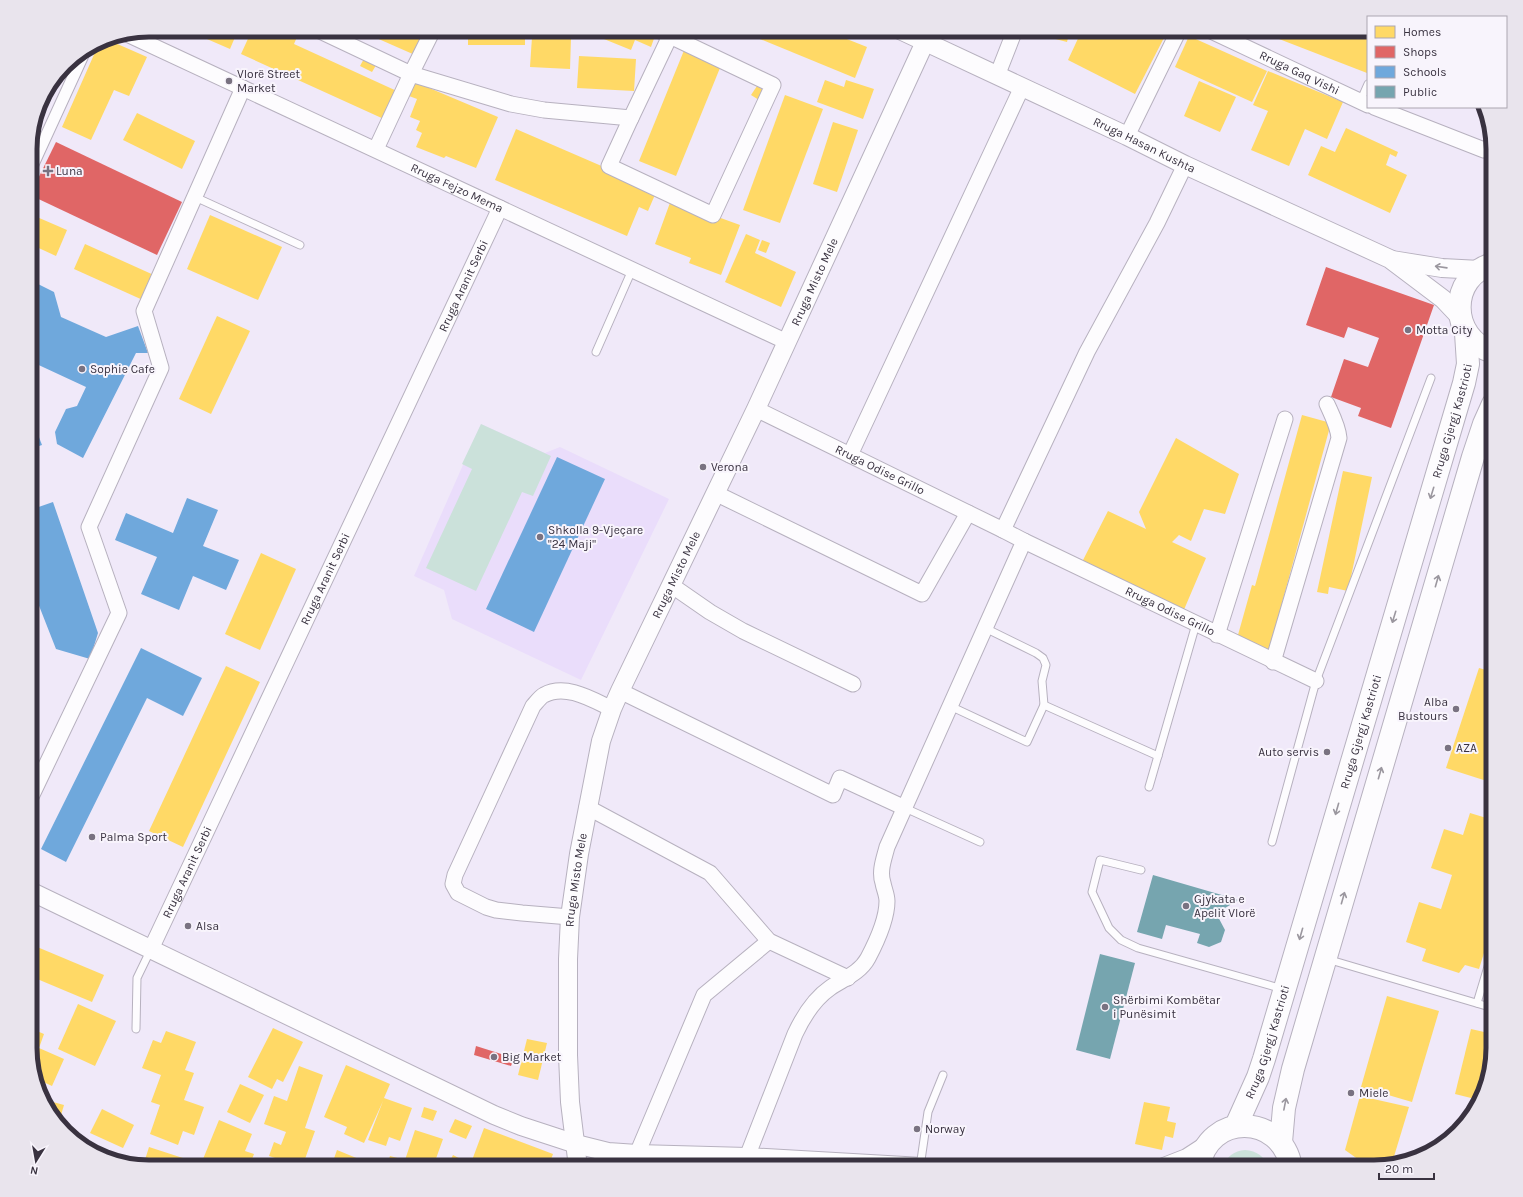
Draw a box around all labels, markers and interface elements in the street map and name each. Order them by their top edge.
legend [1367,16,1507,108]
text: Homes [1403,25,1441,39]
text: Shops [1403,45,1437,59]
street label: Rruga Gaq Vishi [1257,48,1342,98]
text: Schools [1403,65,1446,79]
place label: Vlorë Street Market [237,67,300,95]
marker: Vlorë Street Market [224,76,234,86]
text: Public [1403,85,1437,99]
street label: Rruga Hasan Kushta [1091,114,1198,176]
street label: Rruga Fejzo Mema [408,160,505,216]
place label: Luna [56,164,83,178]
marker: Luna [43,166,53,176]
street label: Rruga Misto Mele [788,236,841,328]
street label: Rruga Aranit Serbi [436,238,491,334]
one-way arrow [1435,263,1448,271]
place label: Motta City [1416,323,1473,337]
marker: Motta City [1403,325,1413,335]
place label: Sophie Cafe [90,362,155,376]
street label: Rruga Gjergj Kastrioti [1429,362,1475,480]
marker: Sophie Cafe [77,364,87,374]
street label: Rruga Odise Grillo [833,442,927,498]
place label: Verona [711,460,748,474]
marker: Verona [698,462,708,472]
one-way arrow [1428,486,1435,499]
place label: Shkolla 9-Vjeçare "24 Maji" [548,523,643,551]
street label: Rruga Misto Mele [649,529,703,621]
street label: Rruga Aranit Serbi [298,531,353,627]
marker: Shkolla 9-Vjeçare "24 Maji" [535,532,545,542]
one-way arrow [1434,575,1441,588]
street label: Rruga Odise Grillo [1123,584,1217,639]
one-way arrow [1390,611,1397,624]
street label: Rruga Gjergj Kastrioti [1337,673,1384,791]
place label: Alba Bustours [1398,695,1448,723]
marker: Alba Bustours [1451,704,1461,714]
place label: AZA [1456,741,1477,755]
marker: AZA [1443,743,1453,753]
place label: Auto servis [1258,745,1319,759]
marker: Auto servis [1322,747,1332,757]
one-way arrow [1377,767,1384,780]
one-way arrow [1333,802,1341,815]
street label: Rruga Aranit Serbi [160,824,215,920]
place label: Palma Sport [100,830,167,844]
marker: Palma Sport [87,832,97,842]
street label: Rruga Misto Mele [563,832,590,927]
one-way arrow [1340,891,1347,904]
place label: Gjykata e Apelit Vlorë [1194,892,1256,920]
marker: Gjykata e Apelit Vlorë [1181,901,1191,911]
place label: Alsa [196,919,219,933]
marker: Alsa [183,921,193,931]
one-way arrow [1297,927,1304,940]
street label: Rruga Gjergj Kastrioti [1242,984,1292,1101]
place label: Shërbimi Kombëtar i Punësimit [1113,993,1221,1021]
marker: Shërbimi Kombëtar i Punësimit [1100,1002,1110,1012]
place label: Big Market [502,1050,562,1064]
marker: Big Market [489,1052,499,1062]
place label: Miele [1359,1086,1388,1100]
marker: Miele [1346,1088,1356,1098]
one-way arrow [1281,1097,1289,1110]
place label: Norway [925,1122,965,1136]
marker: Norway [912,1124,922,1134]
north arrow [16,1141,56,1181]
scale bar [1379,1155,1434,1181]
text: 20 m [1385,1162,1413,1176]
text: N [29,1163,39,1177]

